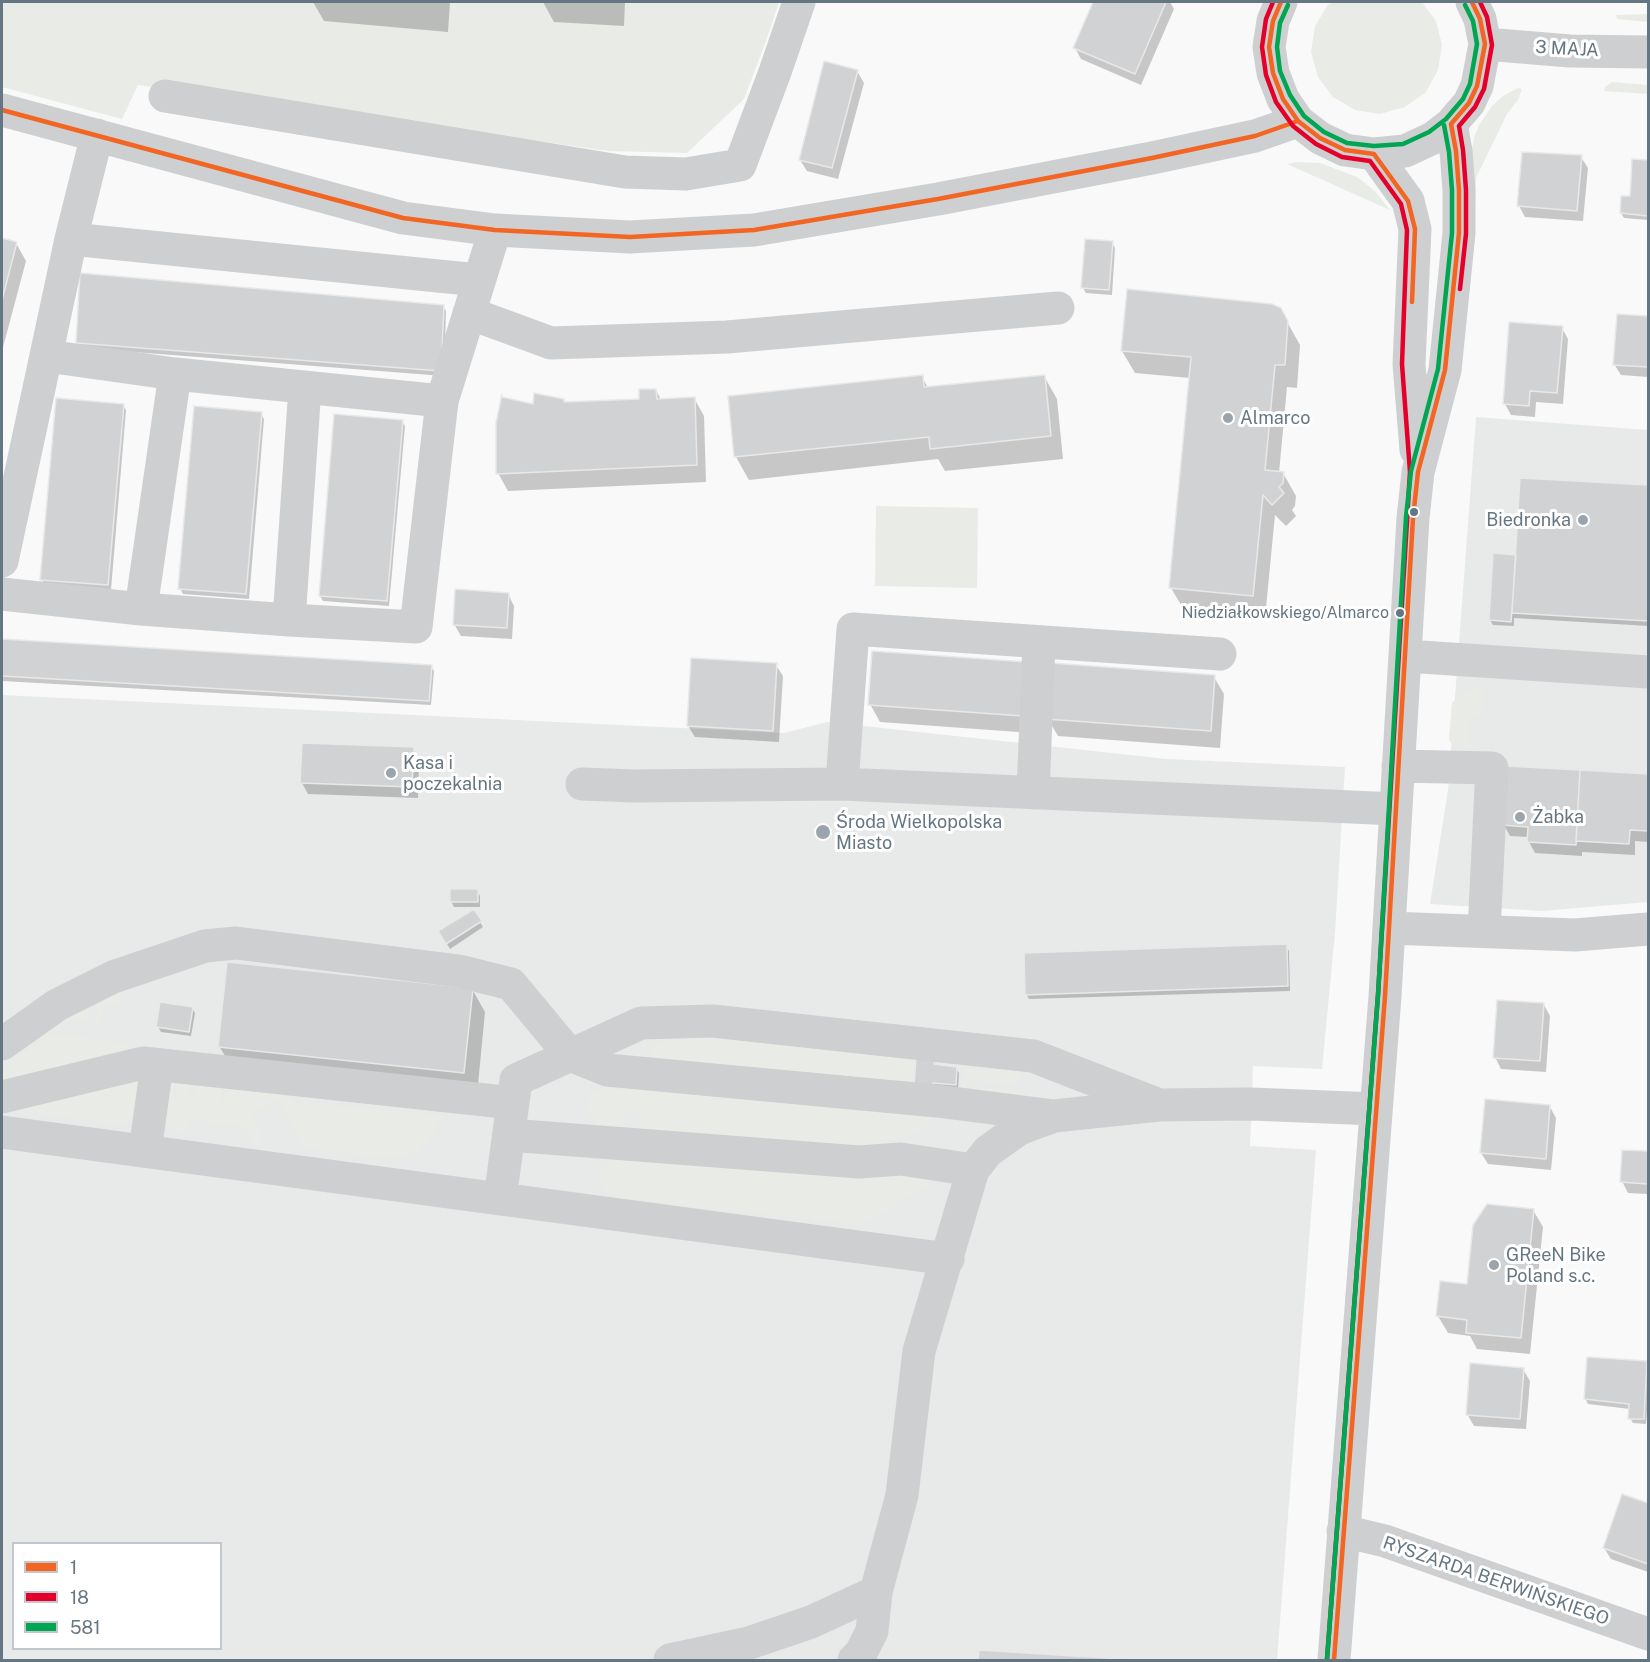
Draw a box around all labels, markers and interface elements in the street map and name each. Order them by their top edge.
street label: 3 MAJA [1535,37,1599,61]
place label: Almarco [1240,407,1310,429]
marker: Almarco [1221,411,1235,425]
unlabelled marker [1408,506,1420,518]
place label: Biedronka [1486,509,1571,531]
marker: Biedronka [1576,513,1590,527]
place label: Niedziałkowskiego/Almarco [1181,603,1389,623]
marker: Niedziałkowskiego/Almarco [1394,607,1406,619]
place label: Kasa i poczekalnia [403,752,502,795]
marker: Kasa i poczekalnia [384,766,398,780]
place label: Żabka [1532,806,1584,828]
marker: Żabka [1513,810,1527,824]
place label: Środa Wielkopolska Miasto [836,811,1002,854]
marker: Środa Wielkopolska Miasto [814,823,832,841]
place label: GReeN Bike Poland s.c. [1506,1244,1606,1286]
marker: GReeN Bike Poland s.c. [1487,1258,1501,1272]
street label: RYSZARDA BERWIŃSKIEGO [1380,1532,1612,1630]
legend [12,1542,222,1650]
text: 1 [70,1557,77,1578]
text: 18 [70,1587,89,1608]
text: 581 [70,1617,101,1638]

